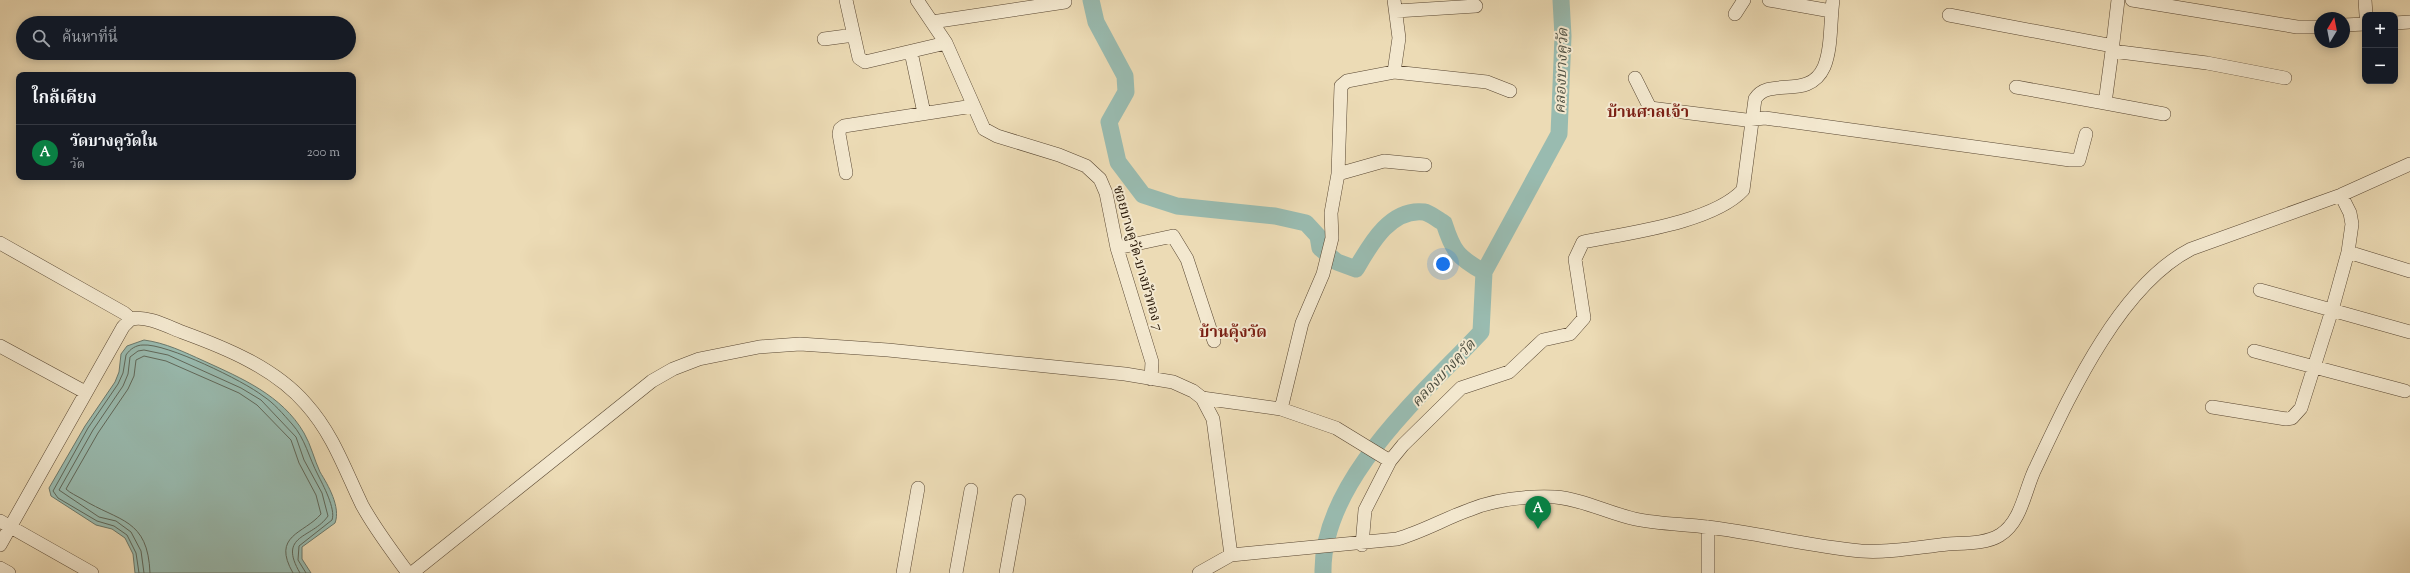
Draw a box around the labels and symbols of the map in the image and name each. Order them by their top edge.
north arrow [2314,12,2350,48]
water label: คลองบางคูวัด [1551,27,1575,114]
district label: บ้านศาลเจ้า [1607,102,1689,125]
street label: ซอยบางคูวัด-บางบัวทอง 7 [1107,184,1167,334]
your location [1433,254,1453,274]
district label: บ้านคุ้งวัด [1199,322,1267,345]
water label: คลองบางคูวัด [1407,335,1481,413]
pin: A [1525,496,1551,529]

